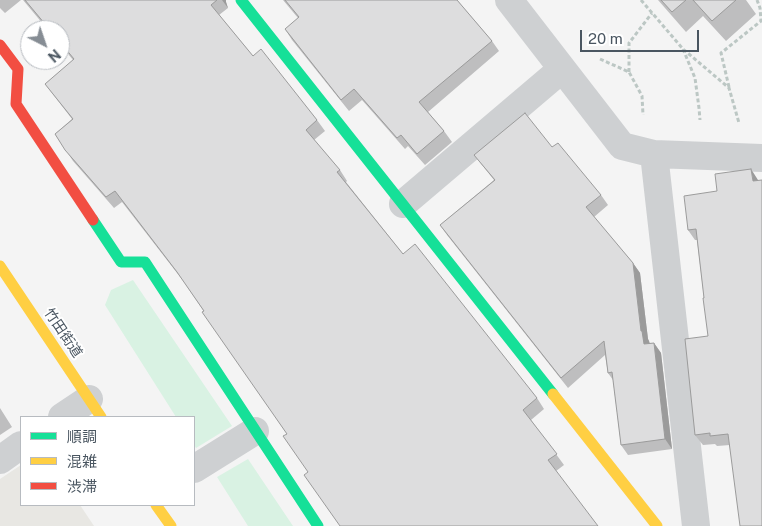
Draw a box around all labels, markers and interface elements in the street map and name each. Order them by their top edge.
north arrow [20,20,70,70]
scale bar [582,20,701,52]
text: 20 m [588,30,623,47]
text: N [45,46,64,65]
street label: 竹田街道 [40,305,86,361]
legend [20,416,195,506]
text: 順調 [67,428,97,445]
text: 混雑 [67,453,97,470]
text: 渋滞 [67,478,97,495]

